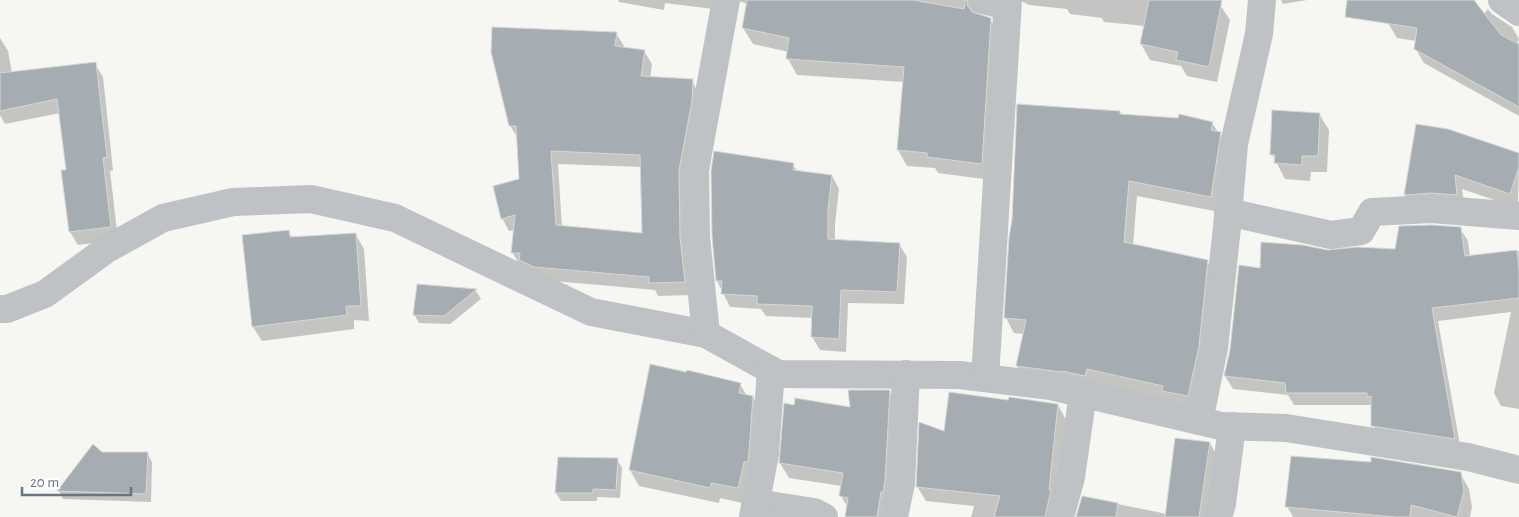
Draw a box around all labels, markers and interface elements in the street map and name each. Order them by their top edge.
scale bar [22,464,131,496]
text: 20 m [30,475,59,490]

